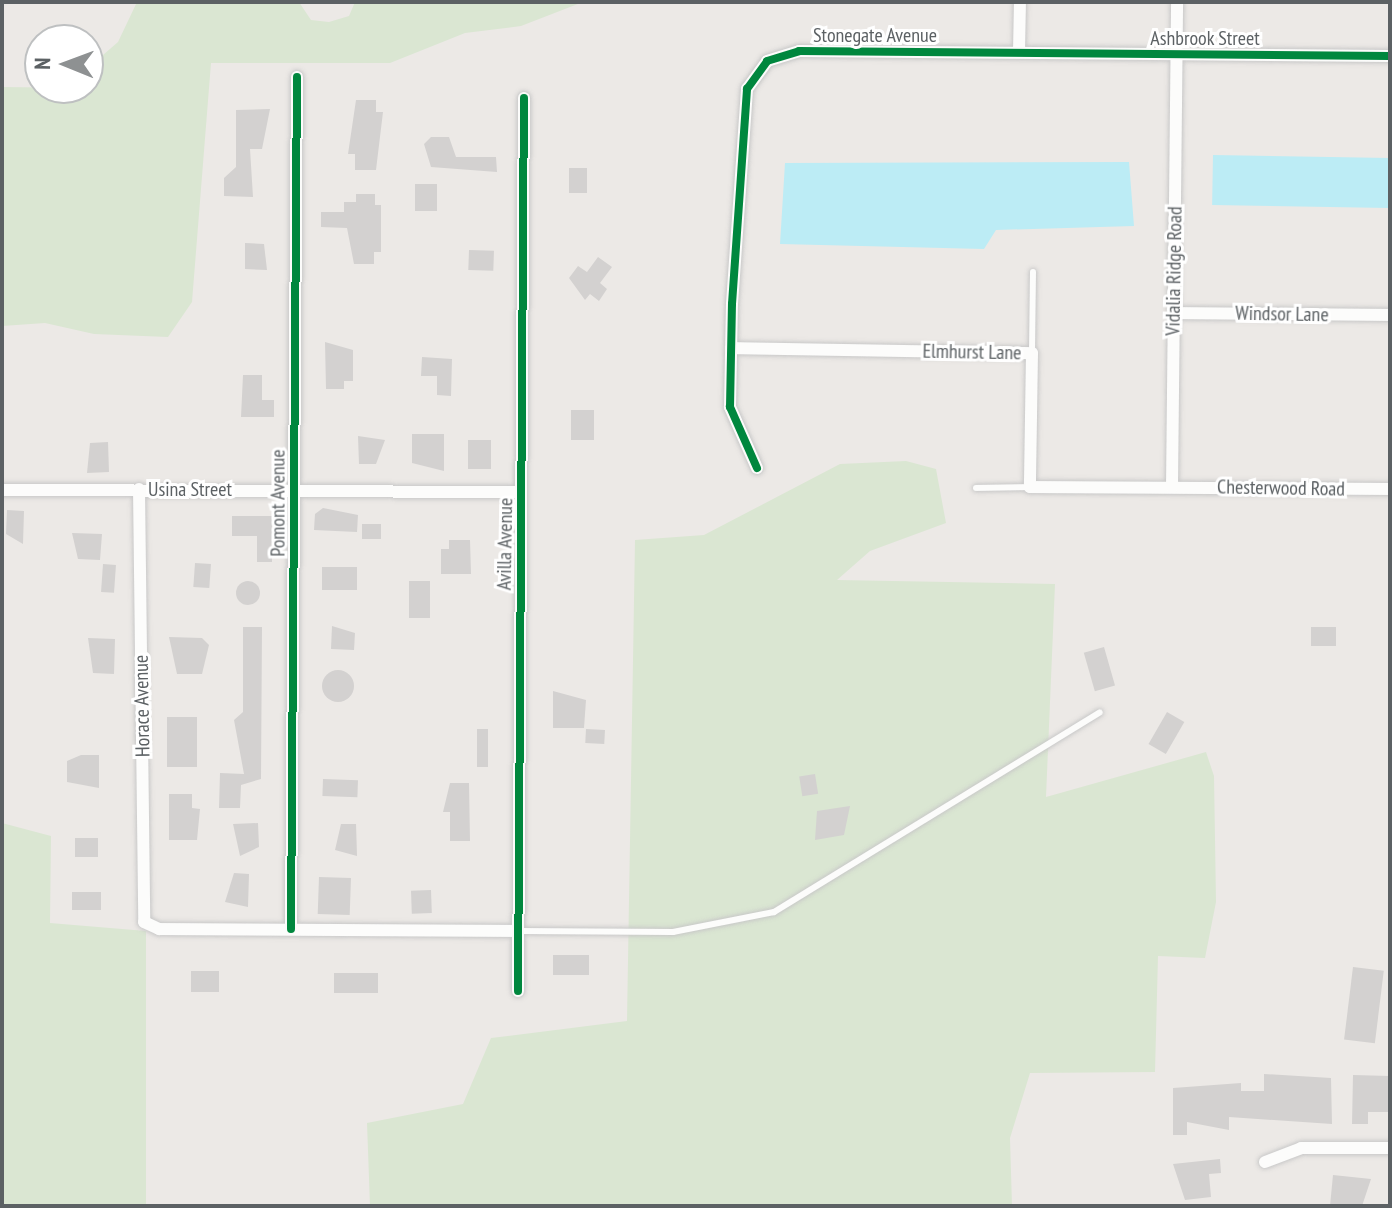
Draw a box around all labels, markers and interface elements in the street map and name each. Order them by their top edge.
street label: Stonegate Avenue [813,23,937,47]
north arrow [24,24,104,104]
street label: Ashbrook Street [1150,26,1260,50]
text: N [28,57,56,70]
street label: Vidalia Ridge Road [1161,206,1187,336]
street label: Windsor Lane [1235,301,1329,327]
street label: Elmhurst Lane [922,339,1022,365]
street label: Pomont Avenue [266,449,290,557]
street label: Chesterwood Road [1217,475,1345,501]
street label: Usina Street [148,477,232,501]
street label: Avilla Avenue [492,497,518,591]
street label: Horace Avenue [129,654,155,758]

